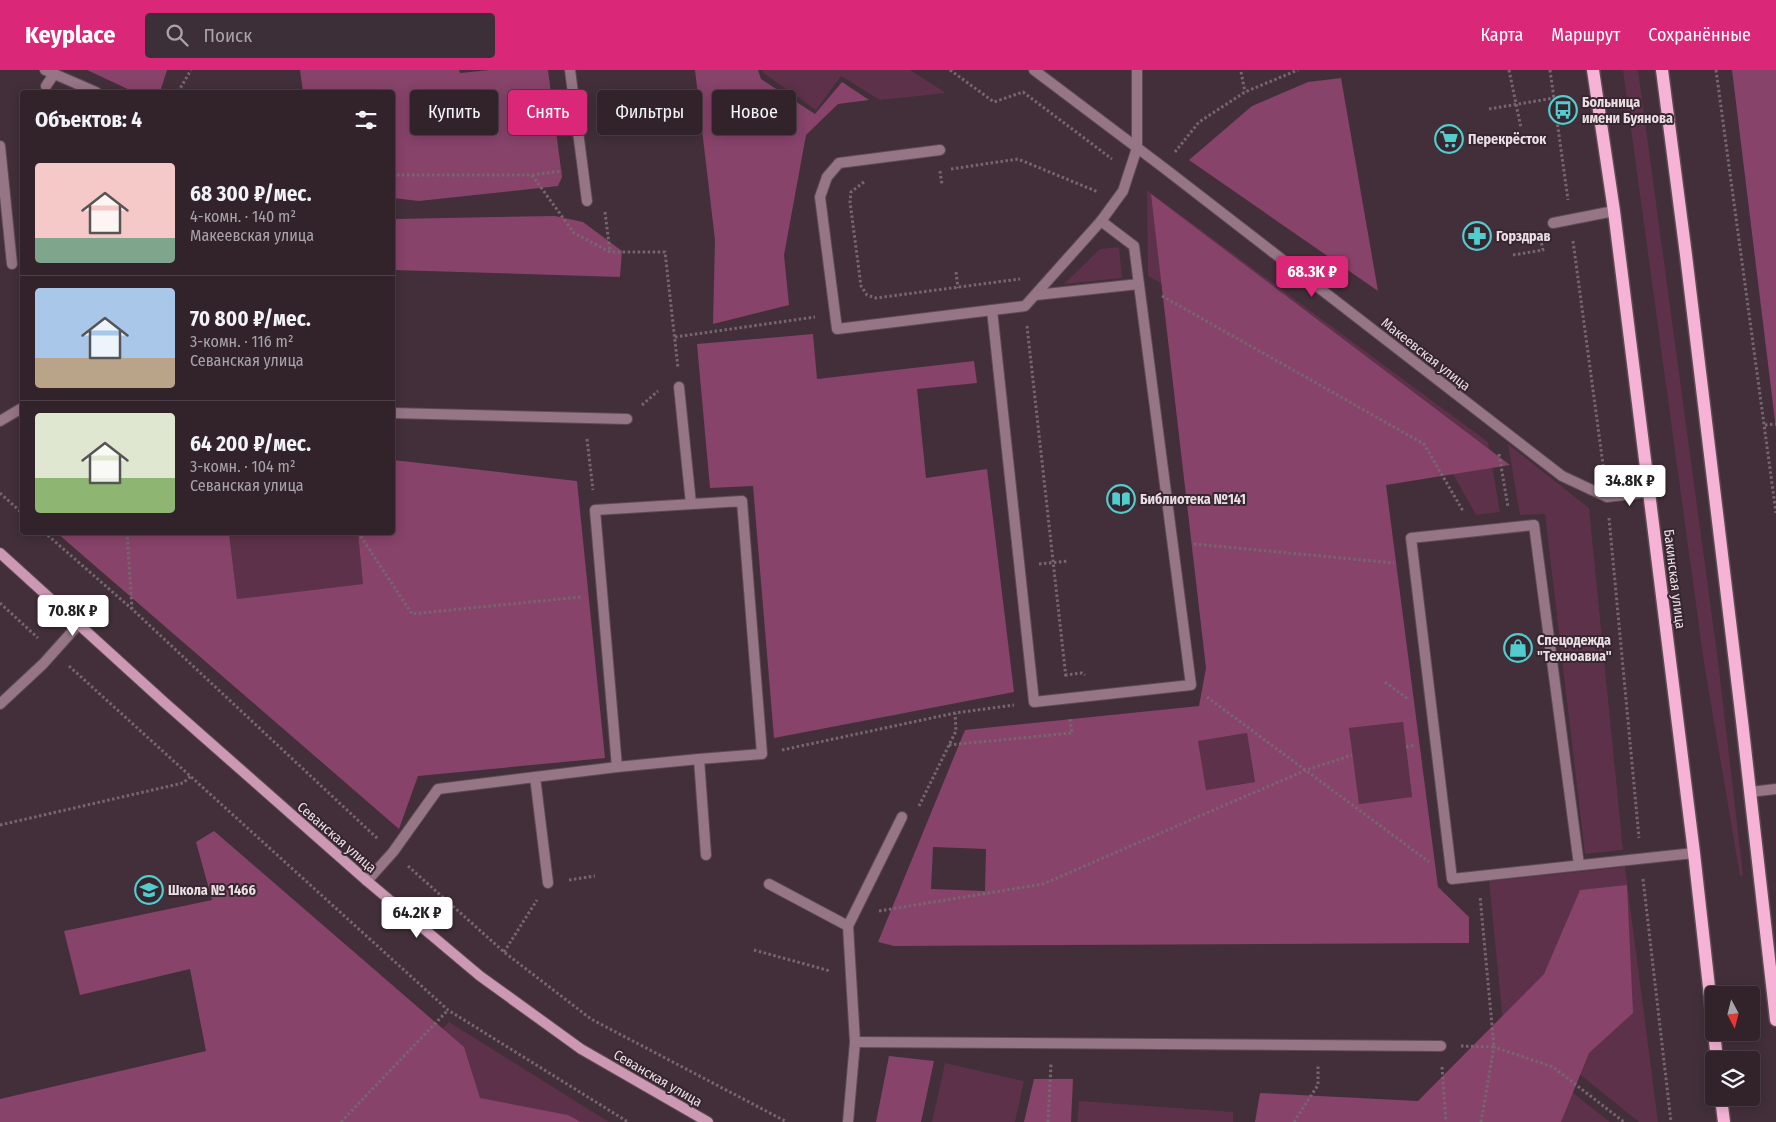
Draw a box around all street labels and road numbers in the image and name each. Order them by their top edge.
street label: Макеевская улица [1378,314,1474,395]
street label: Бакинская улица [1660,528,1689,630]
street label: Севанская улица [294,798,380,877]
street label: Севанская улица [610,1046,705,1111]

